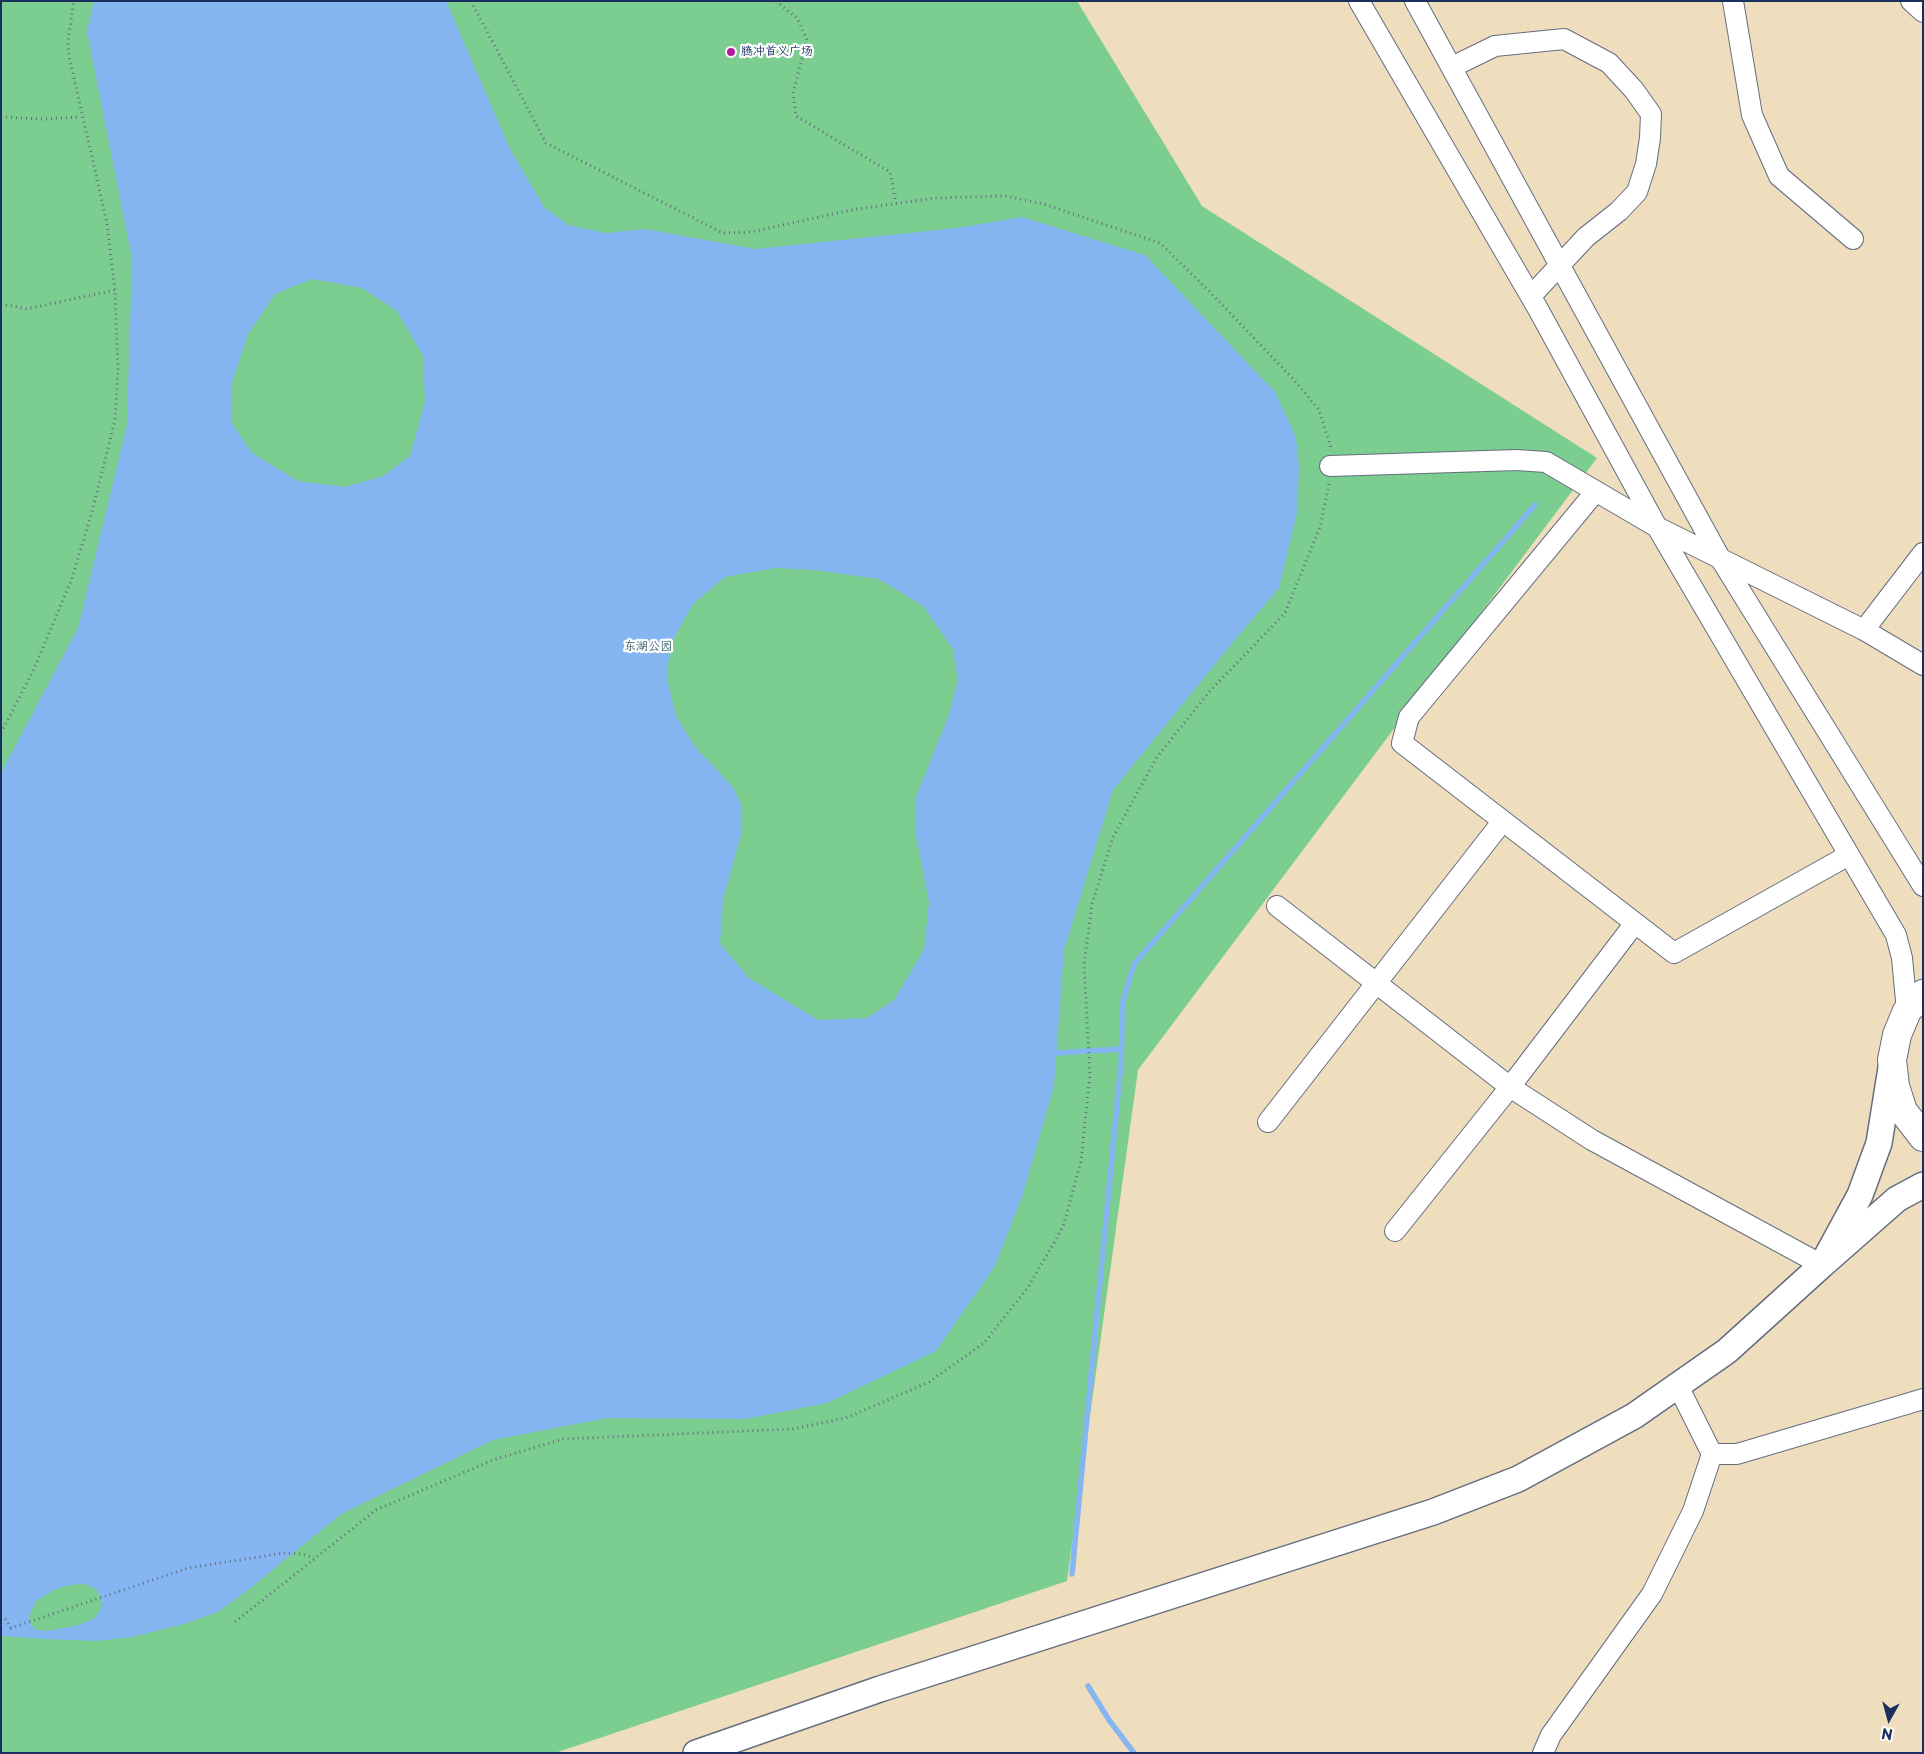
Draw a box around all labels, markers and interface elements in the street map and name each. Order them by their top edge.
place label: 腾冲首义广场 [741,45,813,59]
marker: 腾冲首义广场 [725,46,737,58]
park label: 东湖公园 [624,640,672,654]
north arrow [1864,1694,1914,1744]
text: N [1880,1723,1894,1745]

